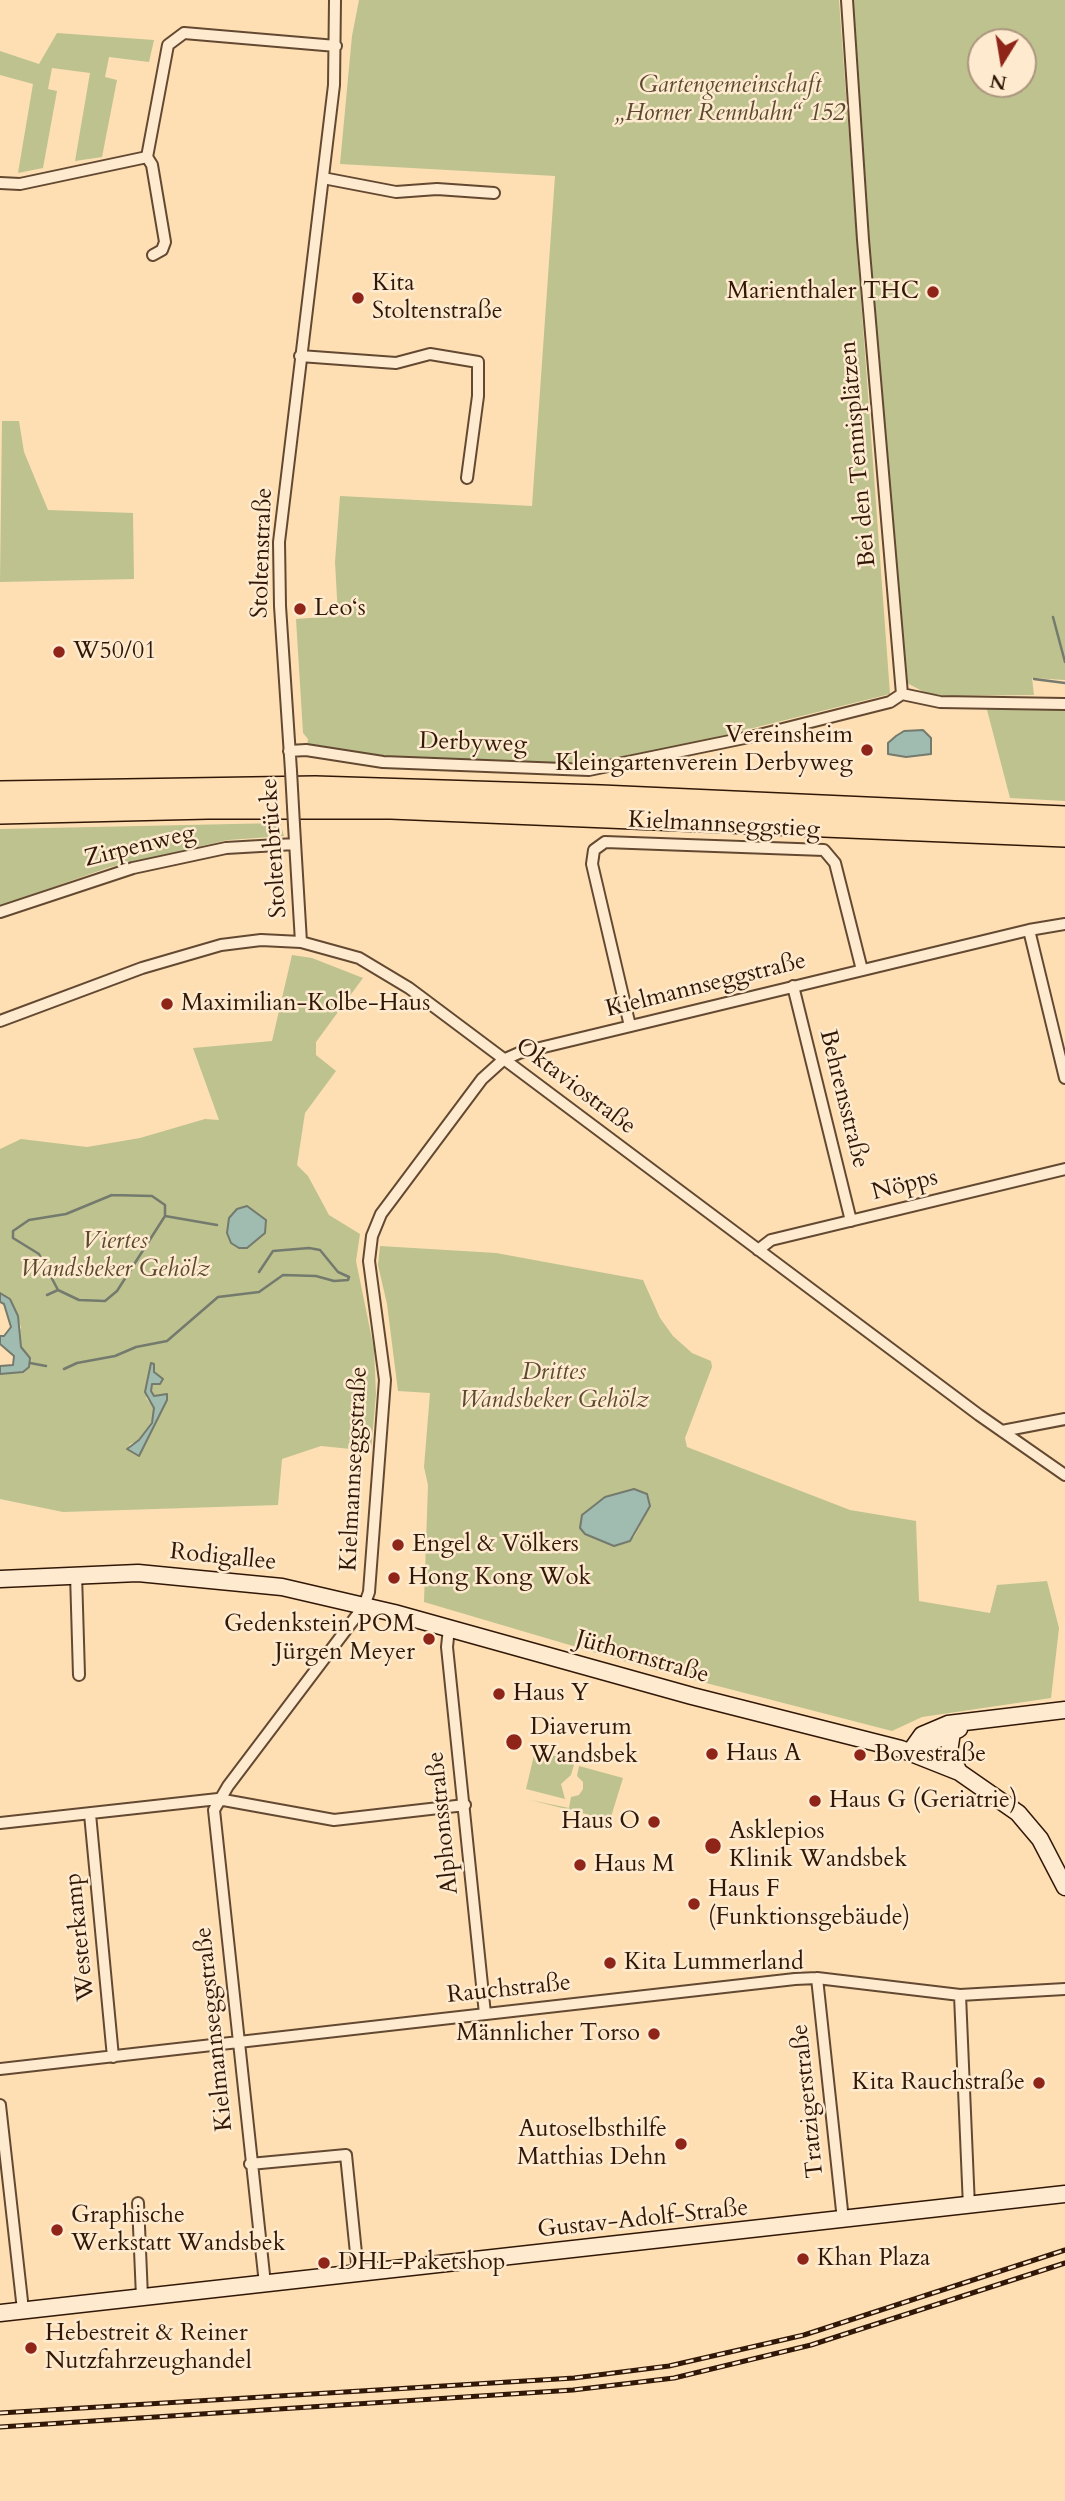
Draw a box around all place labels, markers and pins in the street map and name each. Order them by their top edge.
place label: Kita Stoltenstraße [372,270,503,326]
place label: Marienthaler THC [727,278,919,306]
marker: Marienthaler THC [925,284,941,300]
marker: Kita Stoltenstraße [350,290,366,306]
place label: Leo‘s [314,595,366,623]
marker: Leo‘s [292,601,308,617]
place label: W50/01 [73,638,156,666]
marker: W50/01 [51,644,67,660]
place label: Vereinsheim Kleingartenverein Derbyweg [555,722,853,778]
marker: Vereinsheim Kleingartenverein Derbyweg [859,742,875,758]
place label: Maximilian-Kolbe-Haus [181,990,430,1018]
marker: Maximilian-Kolbe-Haus [159,996,175,1012]
place label: Engel & Völkers [412,1531,579,1559]
marker: Engel & Völkers [390,1537,406,1553]
place label: Hong Kong Wok [408,1564,591,1592]
marker: Hong Kong Wok [386,1570,402,1586]
place label: Gedenkstein POM Jürgen Meyer [224,1611,415,1667]
marker: Gedenkstein POM Jürgen Meyer [421,1631,437,1647]
place label: Haus Y [513,1680,589,1708]
marker: Haus Y [491,1686,507,1702]
place label: Diaverum Wandsbek [530,1714,638,1770]
marker: Diaverum Wandsbek [504,1732,524,1752]
place label: Haus A [726,1740,801,1768]
place label: Bovestraße [874,1741,986,1769]
marker: Haus A [704,1746,720,1762]
marker: Bovestraße [852,1747,868,1763]
place label: Haus G (Geriatrie) [829,1787,1018,1815]
marker: Haus G (Geriatrie) [807,1793,823,1809]
place label: Haus O [561,1808,640,1836]
marker: Haus O [646,1814,662,1830]
place label: Asklepios Klinik Wandsbek [729,1818,907,1874]
marker: Asklepios Klinik Wandsbek [703,1836,723,1856]
place label: Haus M [594,1851,675,1879]
marker: Haus M [572,1857,588,1873]
place label: Haus F (Funktionsgebäude) [708,1876,910,1932]
marker: Haus F (Funktionsgebäude) [686,1896,702,1912]
place label: Kita Lummerland [624,1949,804,1977]
marker: Kita Lummerland [602,1955,618,1971]
place label: Männlicher Torso [456,2020,640,2048]
marker: Männlicher Torso [646,2026,662,2042]
place label: Kita Rauchstraße [852,2069,1025,2097]
marker: Kita Rauchstraße [1031,2075,1047,2091]
place label: Autoselbsthilfe Matthias Dehn [517,2116,667,2172]
marker: Autoselbsthilfe Matthias Dehn [673,2136,689,2152]
place label: Graphische Werkstatt Wandsbek [71,2202,286,2258]
marker: Graphische Werkstatt Wandsbek [49,2222,65,2238]
place label: Khan Plaza [817,2245,930,2273]
place label: DHL-Paketshop [338,2249,506,2277]
marker: Khan Plaza [795,2251,811,2267]
marker: DHL-Paketshop [316,2255,332,2271]
place label: Hebestreit & Reiner Nutzfahrzeughandel [45,2320,252,2376]
marker: Hebestreit & Reiner Nutzfahrzeughandel [23,2340,39,2356]

